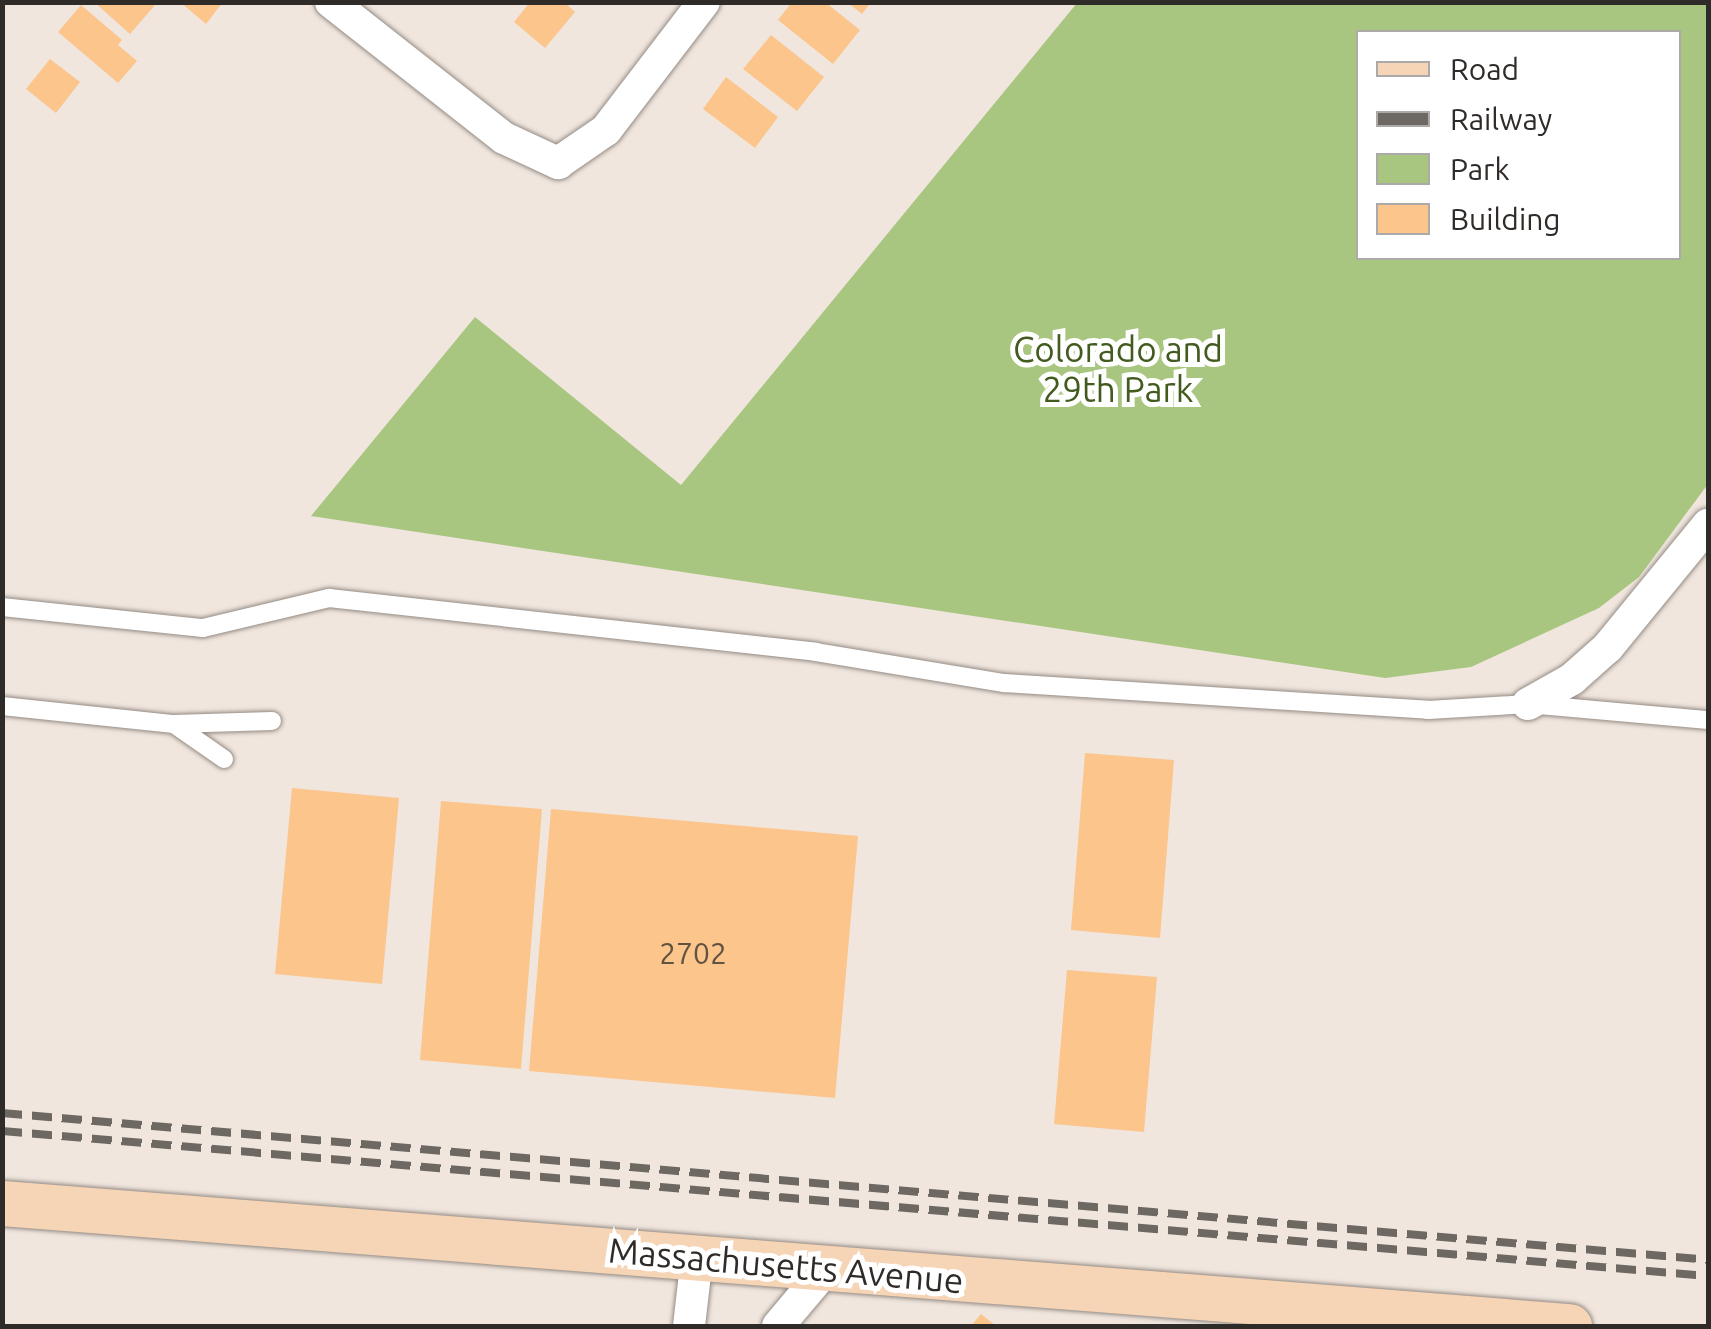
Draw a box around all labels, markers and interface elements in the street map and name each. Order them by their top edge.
legend [1356,30,1681,260]
text: Road [1450,52,1519,86]
text: Railway [1450,102,1552,136]
text: Park [1450,152,1510,186]
text: Building [1450,202,1561,236]
park label: Colorado and 29th Park [1013,328,1223,410]
house number: 2702 [659,935,727,971]
street label: Massachusetts Avenue [607,1229,965,1301]

